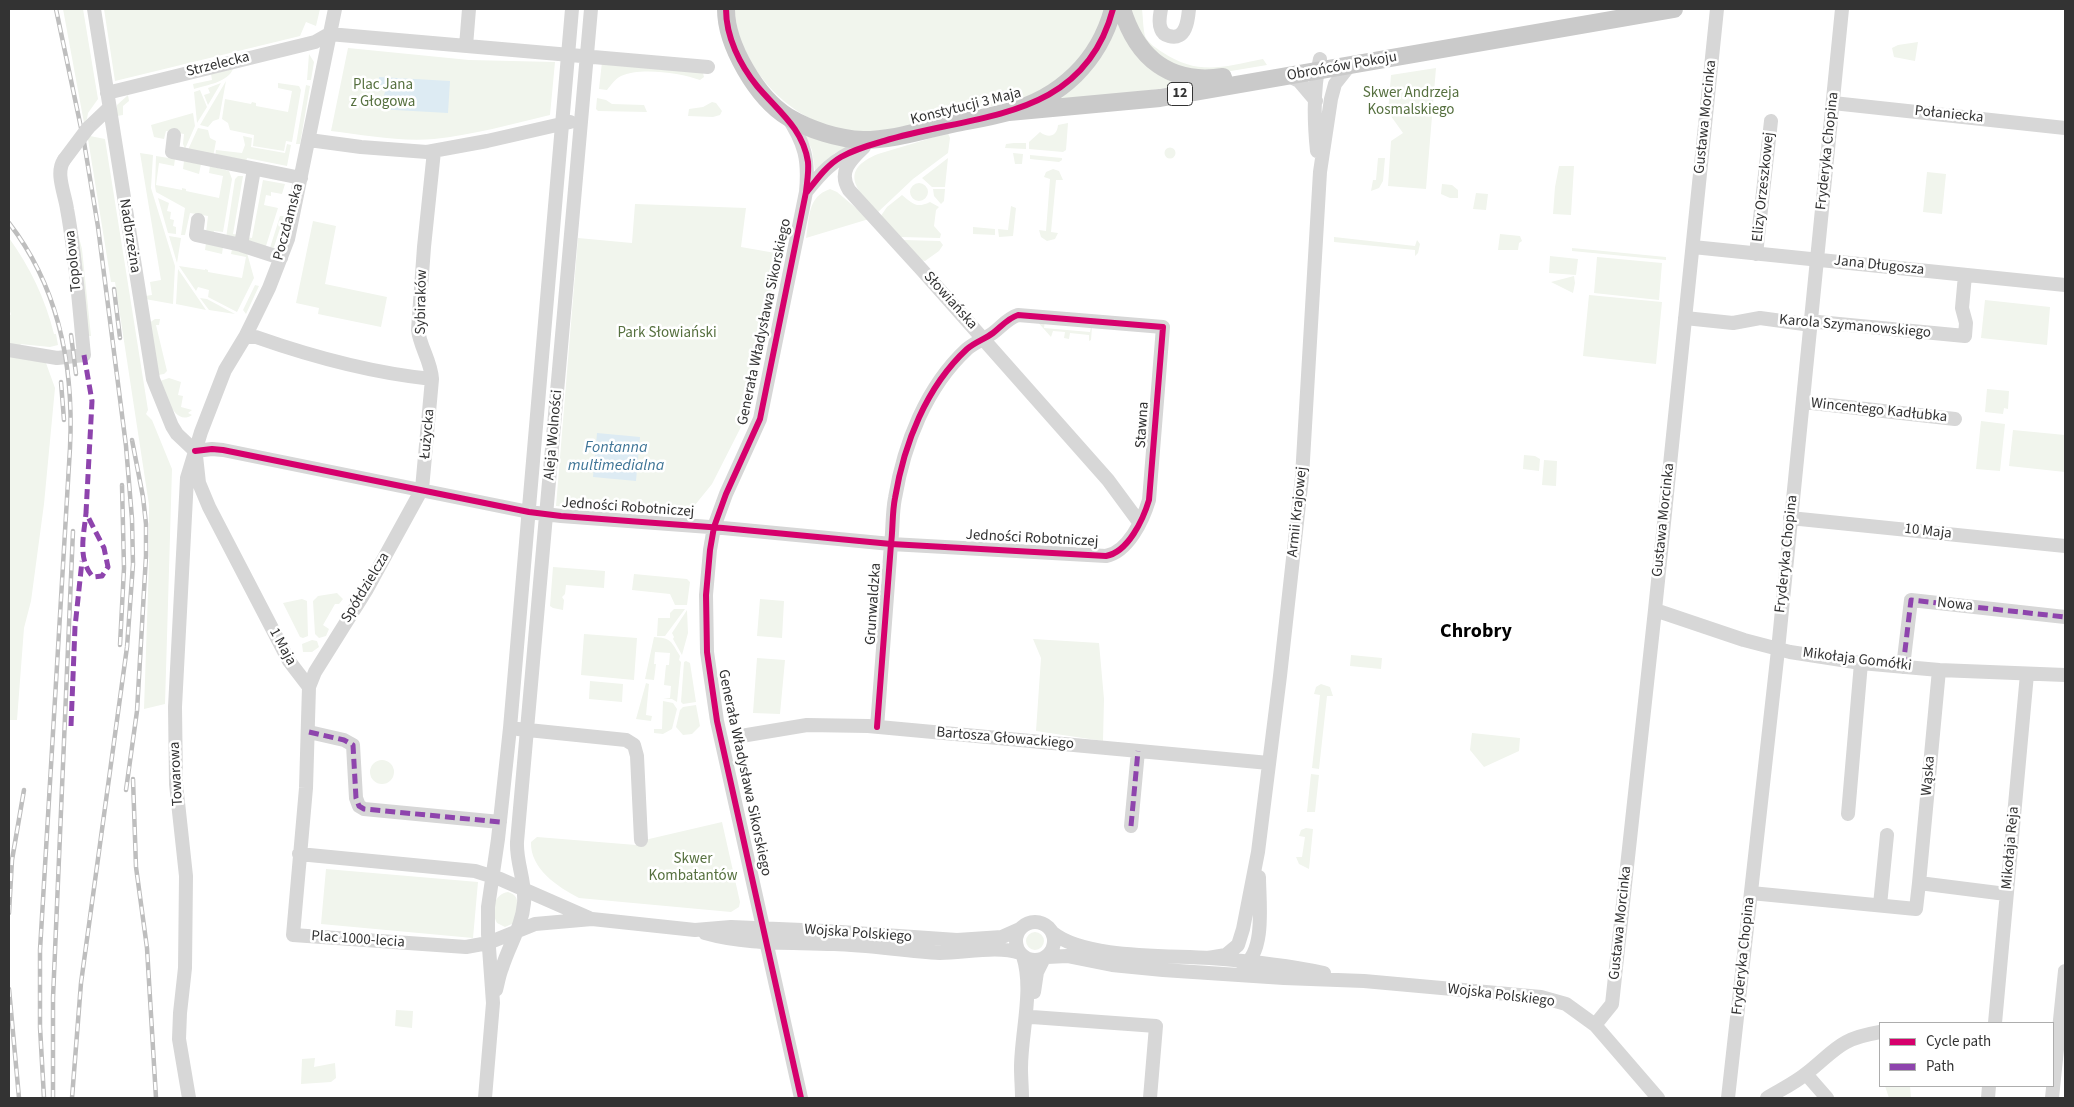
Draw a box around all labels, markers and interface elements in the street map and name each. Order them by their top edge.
street label: Strzelecka [185,48,251,82]
street label: Obrońców Pokoju [1286,48,1398,86]
street label: Gustawa Morcinka [1691,59,1721,175]
park label: Plac Jana z Głogowa [351,77,415,112]
road number: 12 [1168,82,1192,106]
street label: Konstytucji 3 Maja [909,85,1023,129]
park label: Skwer Andrzeja Kosmalskiego [1363,85,1459,120]
street label: Fryderyka Chopina [1813,91,1843,211]
street label: Połaniecka [1914,102,1984,128]
street label: Elizy Orzeszkowej [1749,131,1779,243]
street label: Poczdamska [270,182,308,262]
street label: Nadbrzeżna [114,198,144,274]
street label: Generała Władysława Sikorskiego [734,217,796,427]
street label: Topolowa [62,229,86,293]
street label: Jana Długosza [1833,252,1925,280]
street label: Słowiańska [919,268,981,334]
street label: Sybiraków [412,269,432,335]
street label: Karola Szymanowskiego [1778,311,1932,343]
park label: Park Słowiański [617,325,717,343]
street label: Aleja Wolności [541,389,567,481]
street label: Wincentego Kadłubka [1810,395,1948,427]
street label: Stawna [1132,401,1154,449]
street label: Łużycka [417,408,439,460]
water label: Fontanna multimedialna [568,438,664,476]
street label: Gustawa Morcinka [1649,462,1679,578]
street label: Armii Krajowej [1284,466,1312,558]
street label: Jedności Robotniczej [561,494,695,522]
street label: Fryderyka Chopina [1772,494,1802,614]
street label: 10 Maja [1903,521,1953,543]
street label: Jedności Robotniczej [965,527,1099,551]
street label: Spółdzielcza [338,549,394,627]
street label: Grunwaldzka [862,562,886,646]
street label: Nowa [1936,594,1974,616]
district label: Chrobry [1440,621,1512,645]
street label: 1 Maja [264,625,300,669]
street label: Mikołaja Gomółki [1801,644,1913,676]
street label: Generała Władysława Sikorskiego [713,668,775,878]
street label: Bartosza Głowackiego [935,724,1075,754]
street label: Towarowa [166,741,188,807]
street label: Wąska [1918,755,1940,797]
street label: Mikołaja Reja [1998,806,2024,890]
park label: Skwer Kombatantów [649,851,737,886]
street label: Gustawa Morcinka [1606,865,1636,981]
street label: Fryderyka Chopina [1729,896,1759,1016]
street label: Wojska Polskiego [803,921,913,947]
street label: Plac 1000-lecia [311,928,405,952]
street label: Wojska Polskiego [1446,980,1556,1012]
legend [1879,1022,2054,1087]
text: Cycle path [1926,1031,1991,1052]
text: Path [1926,1056,1954,1077]

